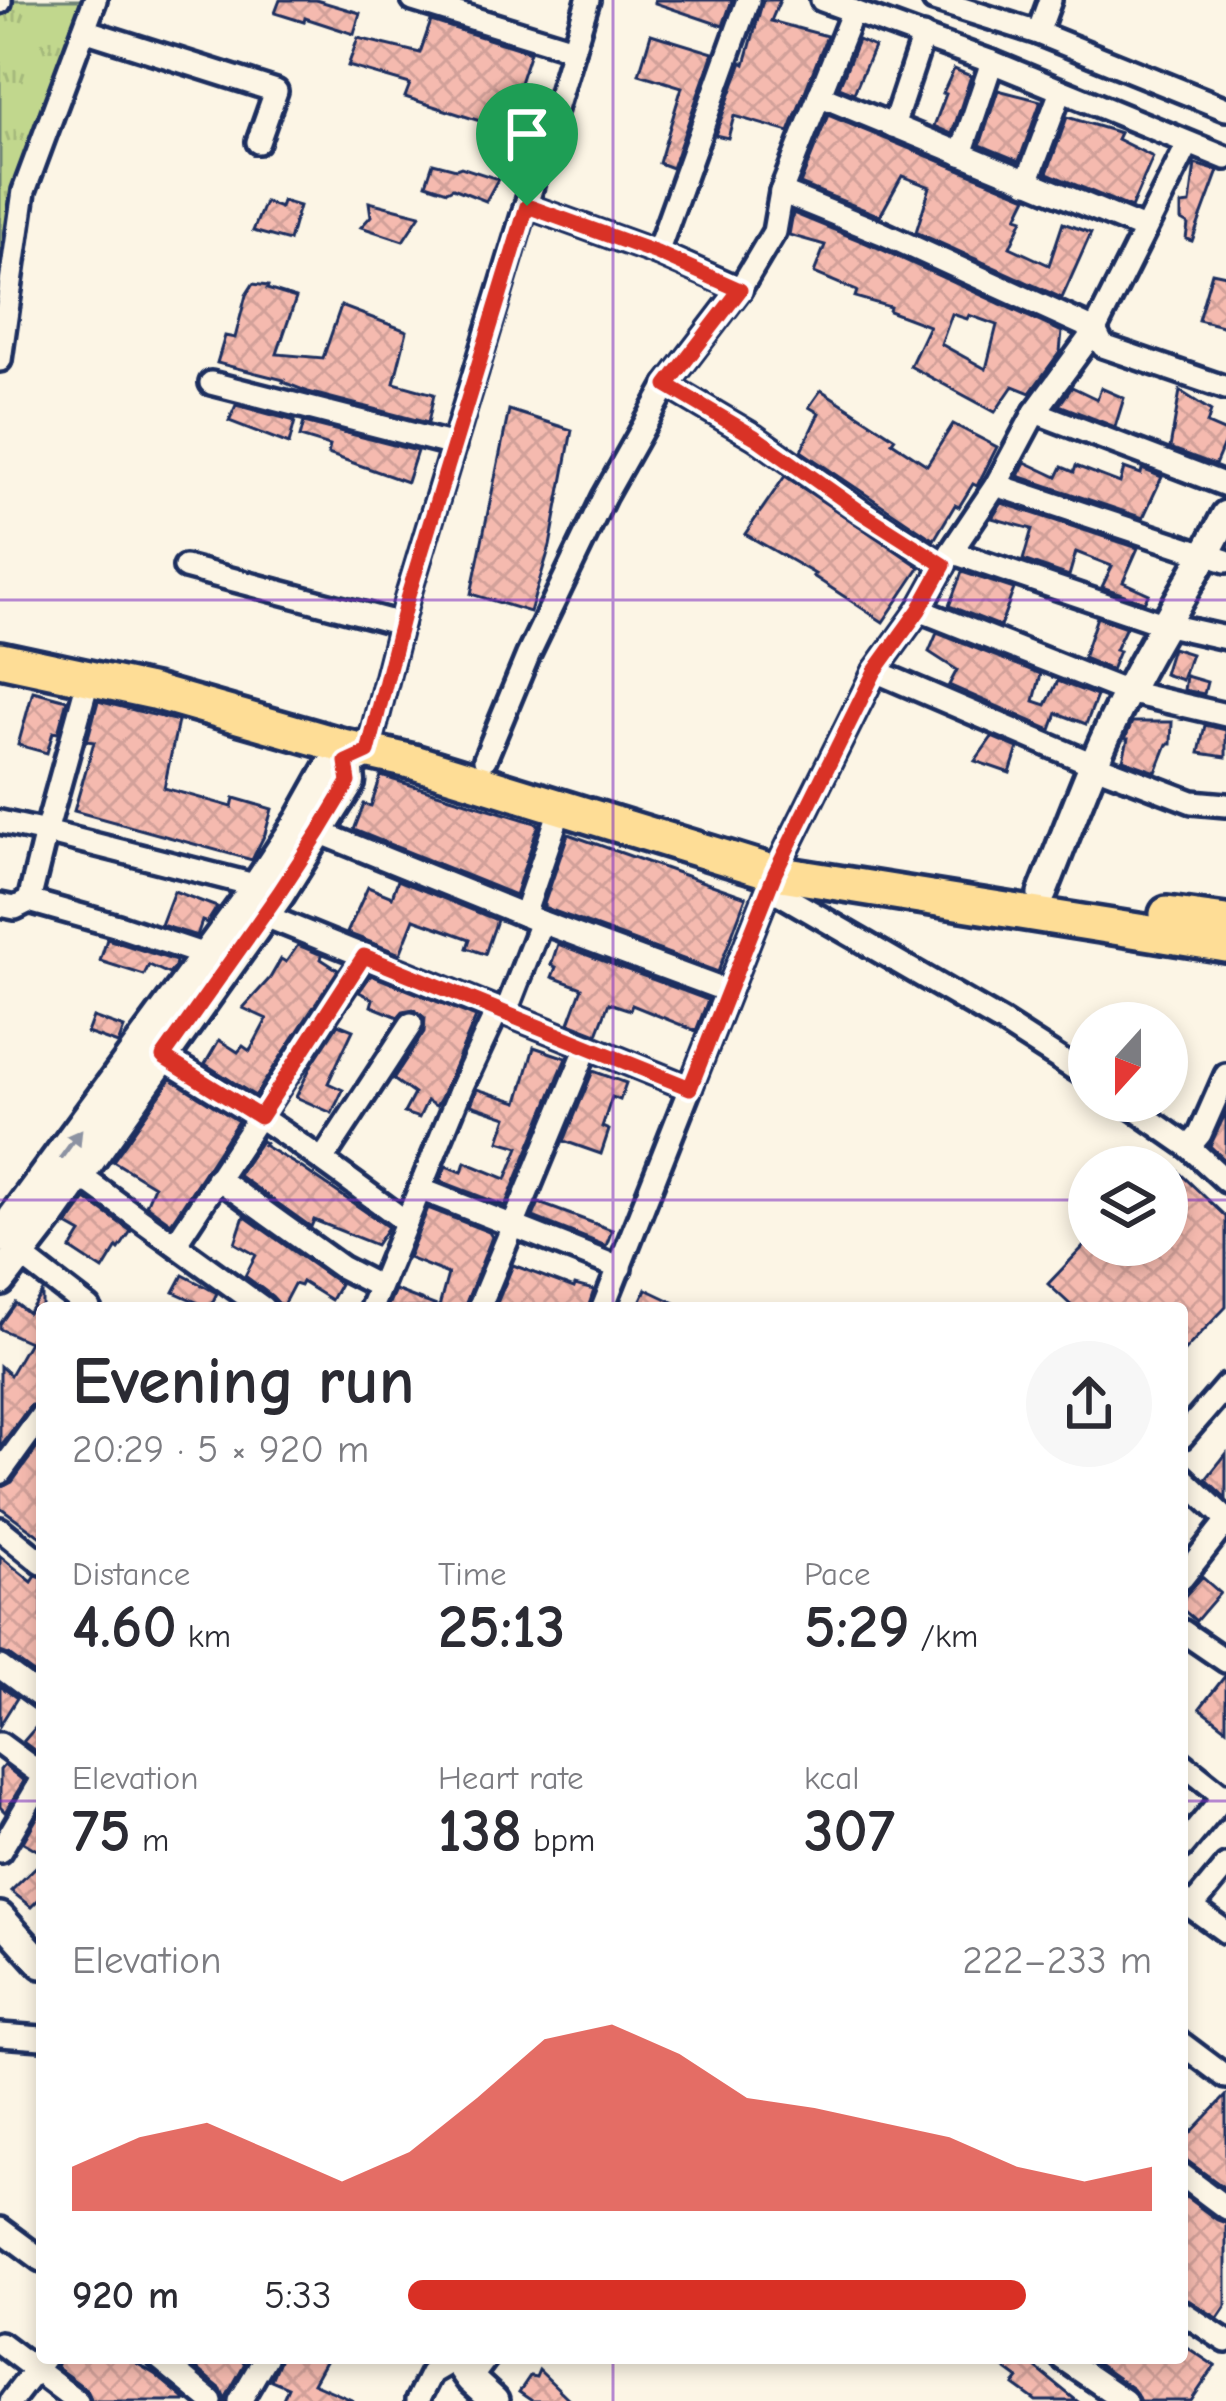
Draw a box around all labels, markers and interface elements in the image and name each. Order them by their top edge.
pin [476,83,578,206]
icon: arrive [494,101,560,167]
north arrow [1068,1002,1188,1122]
map controls [1068,1002,1188,1266]
one-way arrow [58,1128,82,1159]
button: layers [1068,1146,1188,1266]
button: share [1026,1341,1152,1467]
text: Evening run [72,1344,414,1420]
text: 20:29 · 5 × 920 m [72,1427,369,1472]
text: Distance [72,1555,190,1593]
text: Time [438,1555,507,1593]
text: Pace [804,1555,871,1593]
text: 4.60 [72,1593,177,1662]
text: 25:13 [438,1593,565,1662]
text: 5:29 [804,1593,910,1662]
text: km [177,1617,231,1655]
text: /km [910,1617,978,1655]
text: Elevation [72,1759,198,1797]
text: Heart rate [438,1759,584,1797]
text: kcal [804,1759,859,1797]
text: 75 [72,1797,131,1866]
text: 138 [438,1797,522,1866]
text: 307 [804,1797,895,1866]
text: m [131,1821,169,1859]
text: bpm [522,1821,595,1859]
text: Elevation [72,1938,221,1983]
text: 222–233 m [962,1938,1152,1983]
text: 920 m [72,2273,179,2318]
text: 5:33 [264,2273,332,2318]

